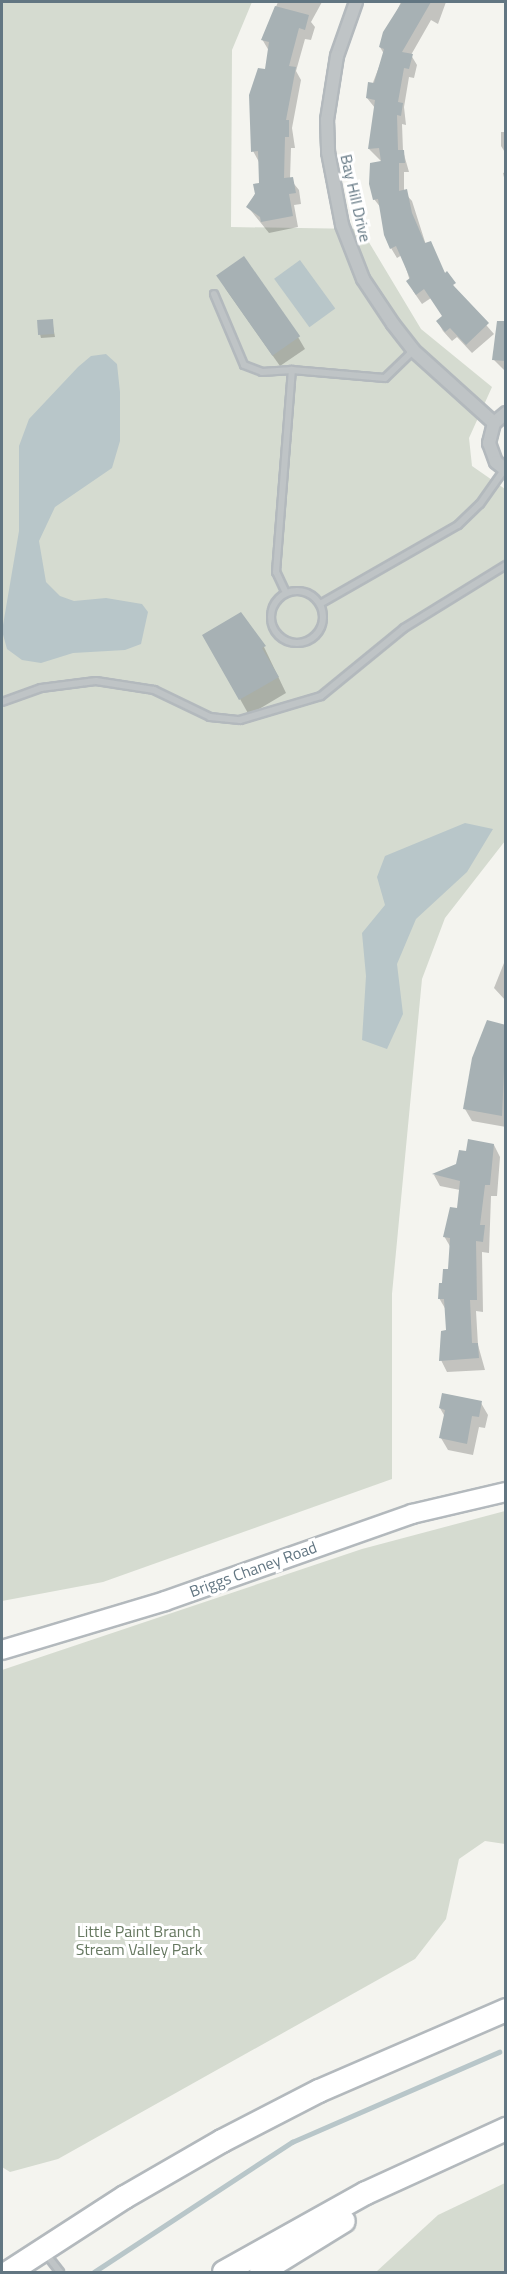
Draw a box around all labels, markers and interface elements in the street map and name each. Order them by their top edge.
street label: Bay Hill Drive [337,152,375,244]
street label: Briggs Chaney Road [187,1537,319,1601]
park label: Little Paint Branch Stream Valley Park [76,1921,202,1959]

